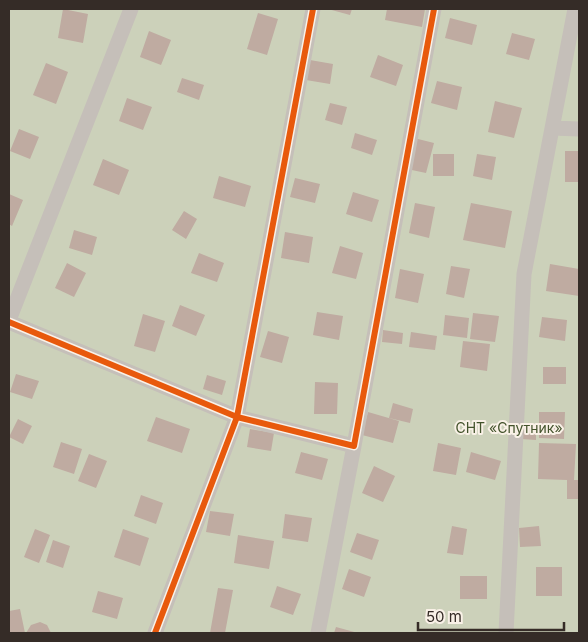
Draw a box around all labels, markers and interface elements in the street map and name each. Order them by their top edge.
park label: СНТ «Спутник» [455,419,563,436]
scale bar [418,600,564,632]
text: 50 m [426,607,462,626]

